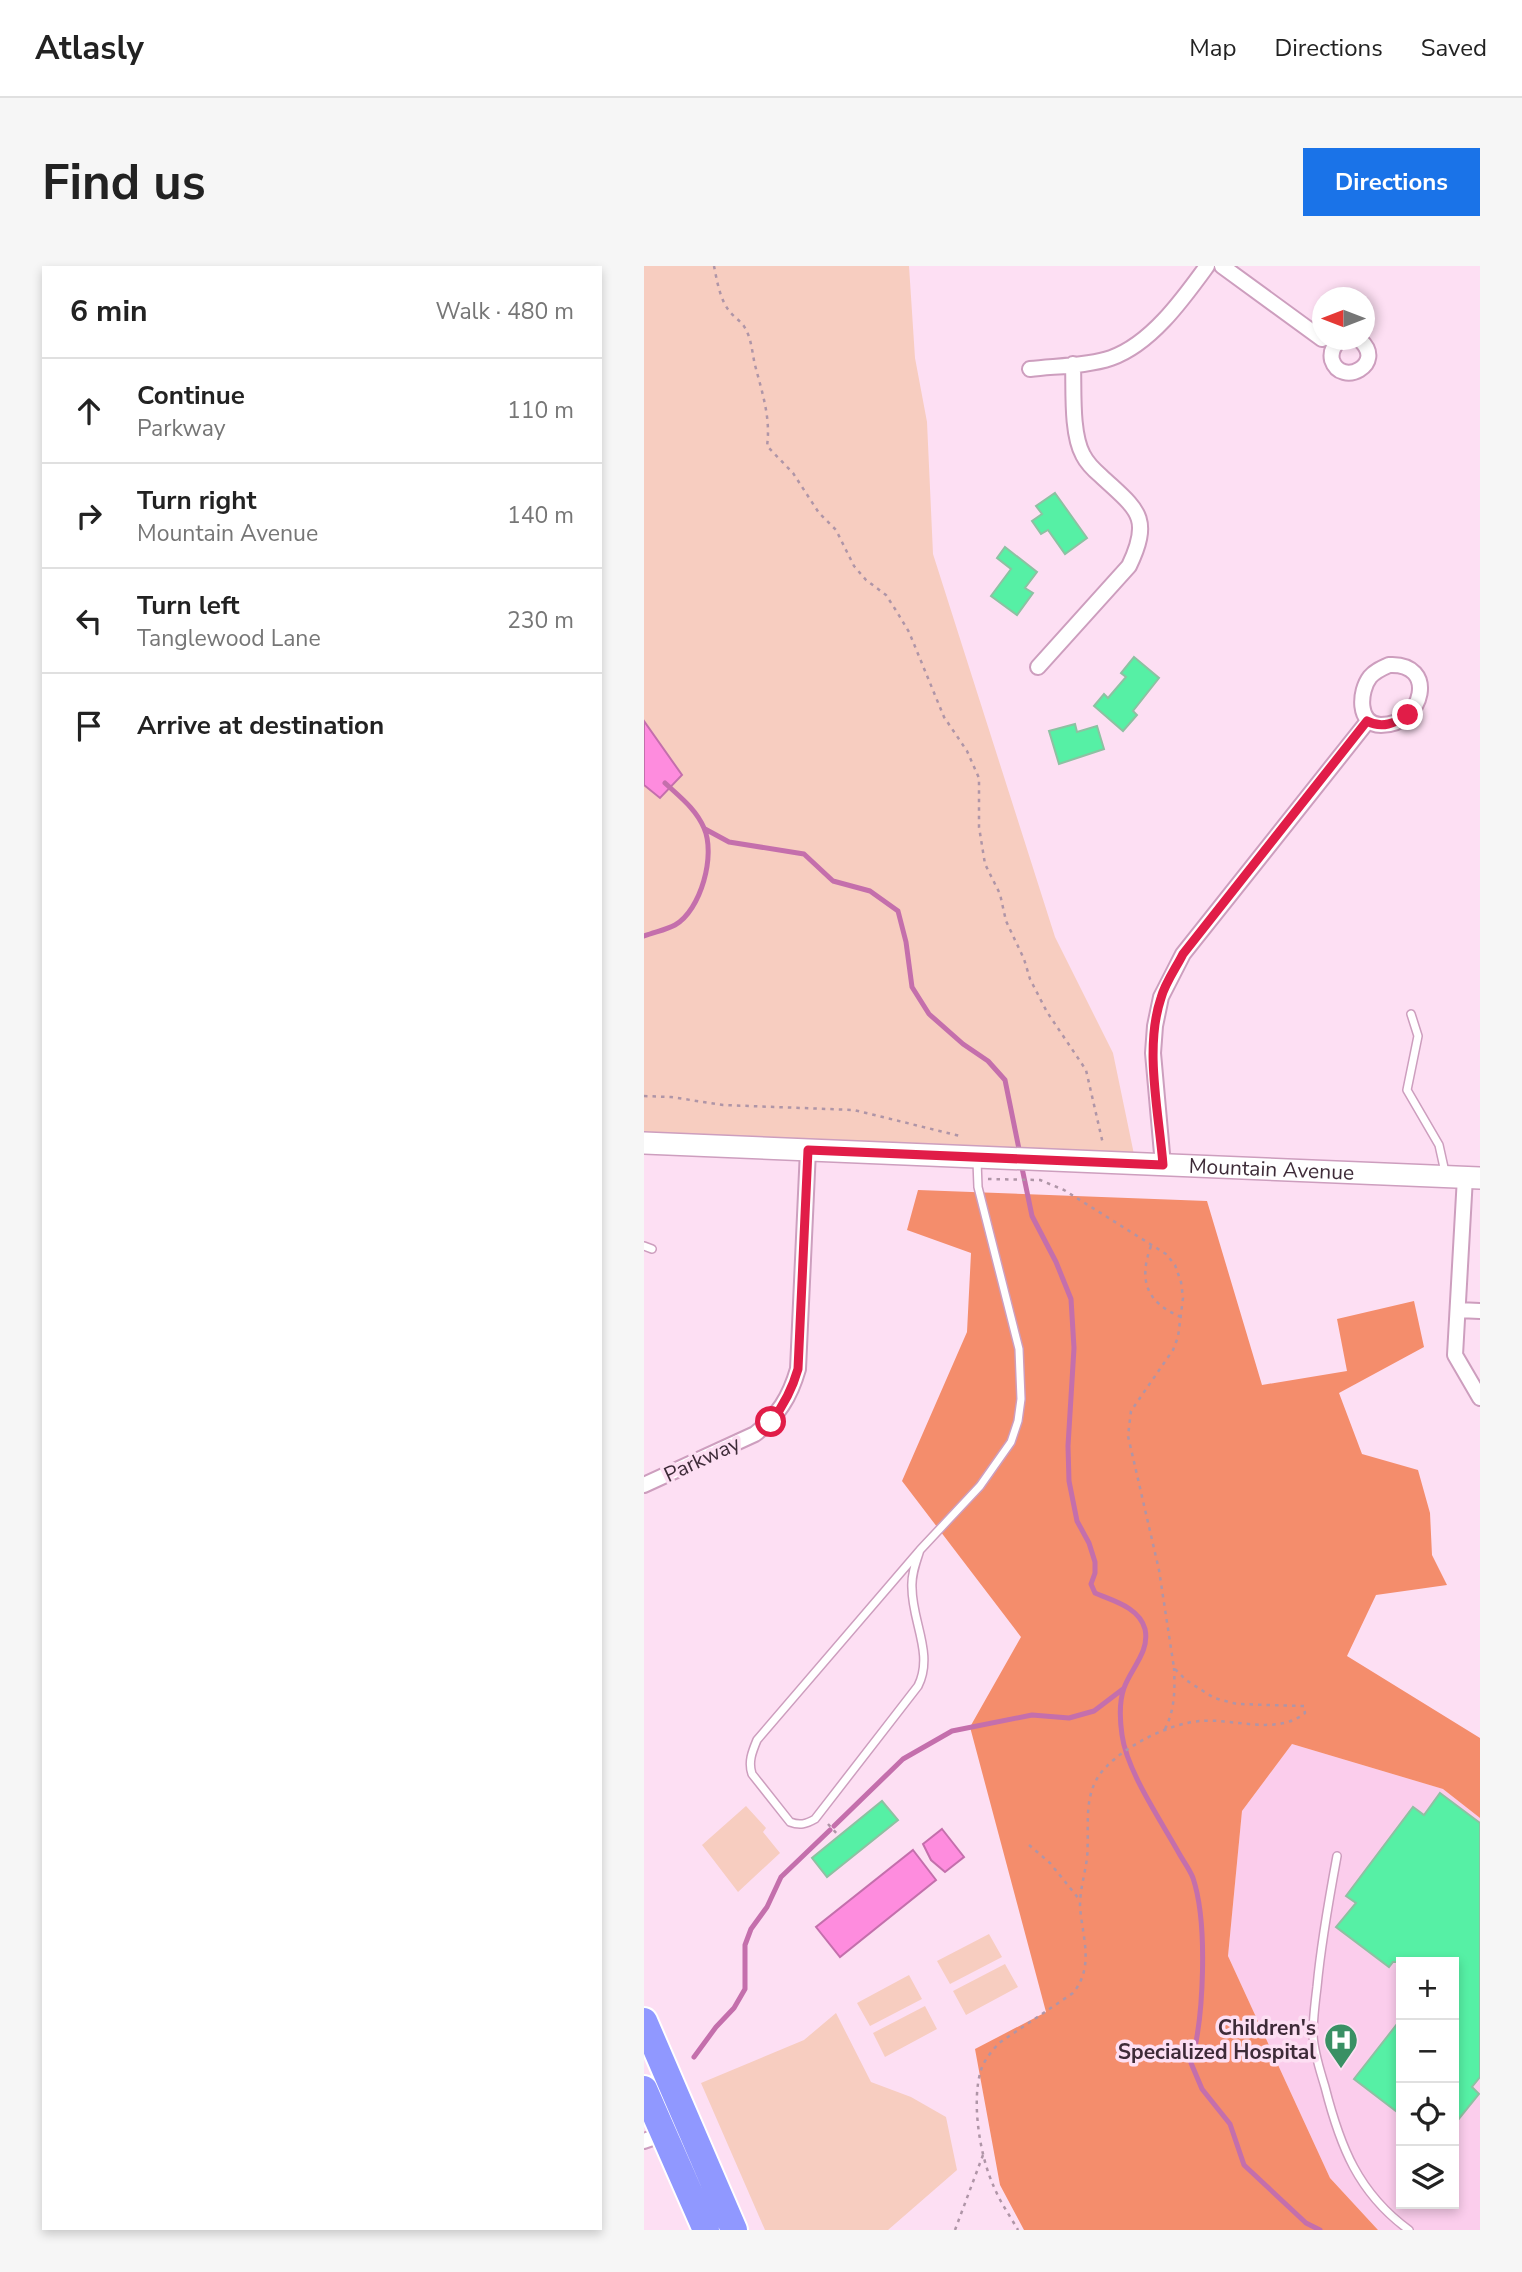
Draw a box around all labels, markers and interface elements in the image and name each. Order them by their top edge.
text: Atlasly [35,26,144,71]
text: Map [1189,32,1236,64]
text: Directions [1274,32,1383,64]
text: Saved [1421,32,1487,64]
button: Directions [1303,148,1480,216]
text: Find us [42,149,206,216]
north arrow [1312,287,1375,350]
text: 6 min [70,291,148,332]
text: Walk · 480 m [435,296,574,327]
text: Continue [137,378,245,413]
icon: ahead [70,392,108,430]
text: 110 m [507,395,574,426]
text: Parkway [137,413,226,444]
text: Turn right [137,483,256,518]
icon: right [70,497,108,535]
text: 140 m [507,500,574,531]
text: Mountain Avenue [137,518,318,549]
text: Turn left [137,588,240,623]
icon: left [70,602,108,640]
text: 230 m [507,605,574,636]
text: Tanglewood Lane [137,623,321,654]
route end [1392,699,1423,730]
icon: arrive [70,707,108,745]
text: Arrive at destination [137,708,384,743]
street label: Mountain Avenue [1188,1152,1355,1187]
route start [755,1406,786,1437]
street label: Parkway [659,1429,745,1489]
map controls [1396,1957,1459,2209]
button: + [1396,1957,1459,2020]
place label: Children's Specialized Hospital [1118,2014,1316,2066]
button: − [1396,2020,1459,2083]
hospital icon: Children's Specialized Hospital [1322,2021,1360,2070]
button: locate [1396,2083,1459,2146]
button: layers [1396,2146,1459,2209]

